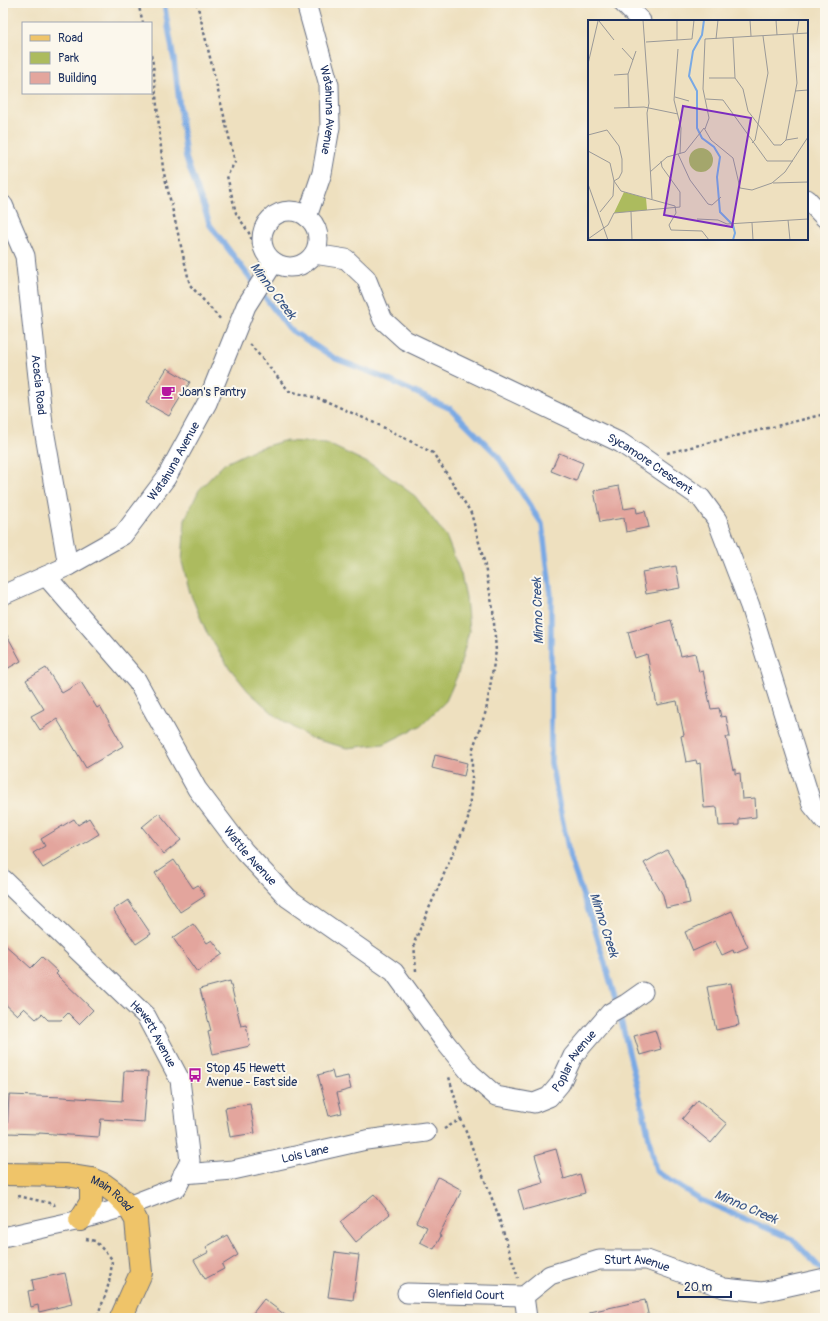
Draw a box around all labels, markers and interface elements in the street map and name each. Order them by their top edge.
inset map [588,20,808,240]
legend [22,22,152,94]
text: Road [58,31,83,46]
text: Park [58,51,79,66]
street label: Watahuna Avenue [316,64,338,156]
text: Building [58,71,97,86]
water label: Minno Creek [246,259,300,324]
street label: Acacia Road [28,354,50,416]
cafe icon: Joan's Pantry [160,384,176,400]
place label: Joan's Pantry [179,385,246,400]
street label: Watahuna Avenue [144,419,203,504]
street label: Sycamore Crescent [605,430,696,498]
water label: Minno Creek [529,576,547,645]
street label: Wattle Avenue [220,823,280,889]
water label: Minno Creek [586,891,622,961]
street label: Hewett Avenue [127,997,179,1070]
street label: Poplar Avenue [549,1027,599,1095]
place label: Stop 45 Hewett Avenue - East side [206,1061,297,1090]
bus stop icon: Stop 45 Hewett Avenue - East side [187,1067,203,1083]
street label: Lois Lane [280,1141,330,1166]
street label: Main Road [88,1172,137,1214]
water label: Minno Creek [712,1187,781,1228]
street label: Sturt Avenue [604,1253,672,1275]
scale bar [678,1273,731,1299]
text: 20 m [684,1280,713,1295]
street label: Glenfield Court [428,1286,505,1303]

